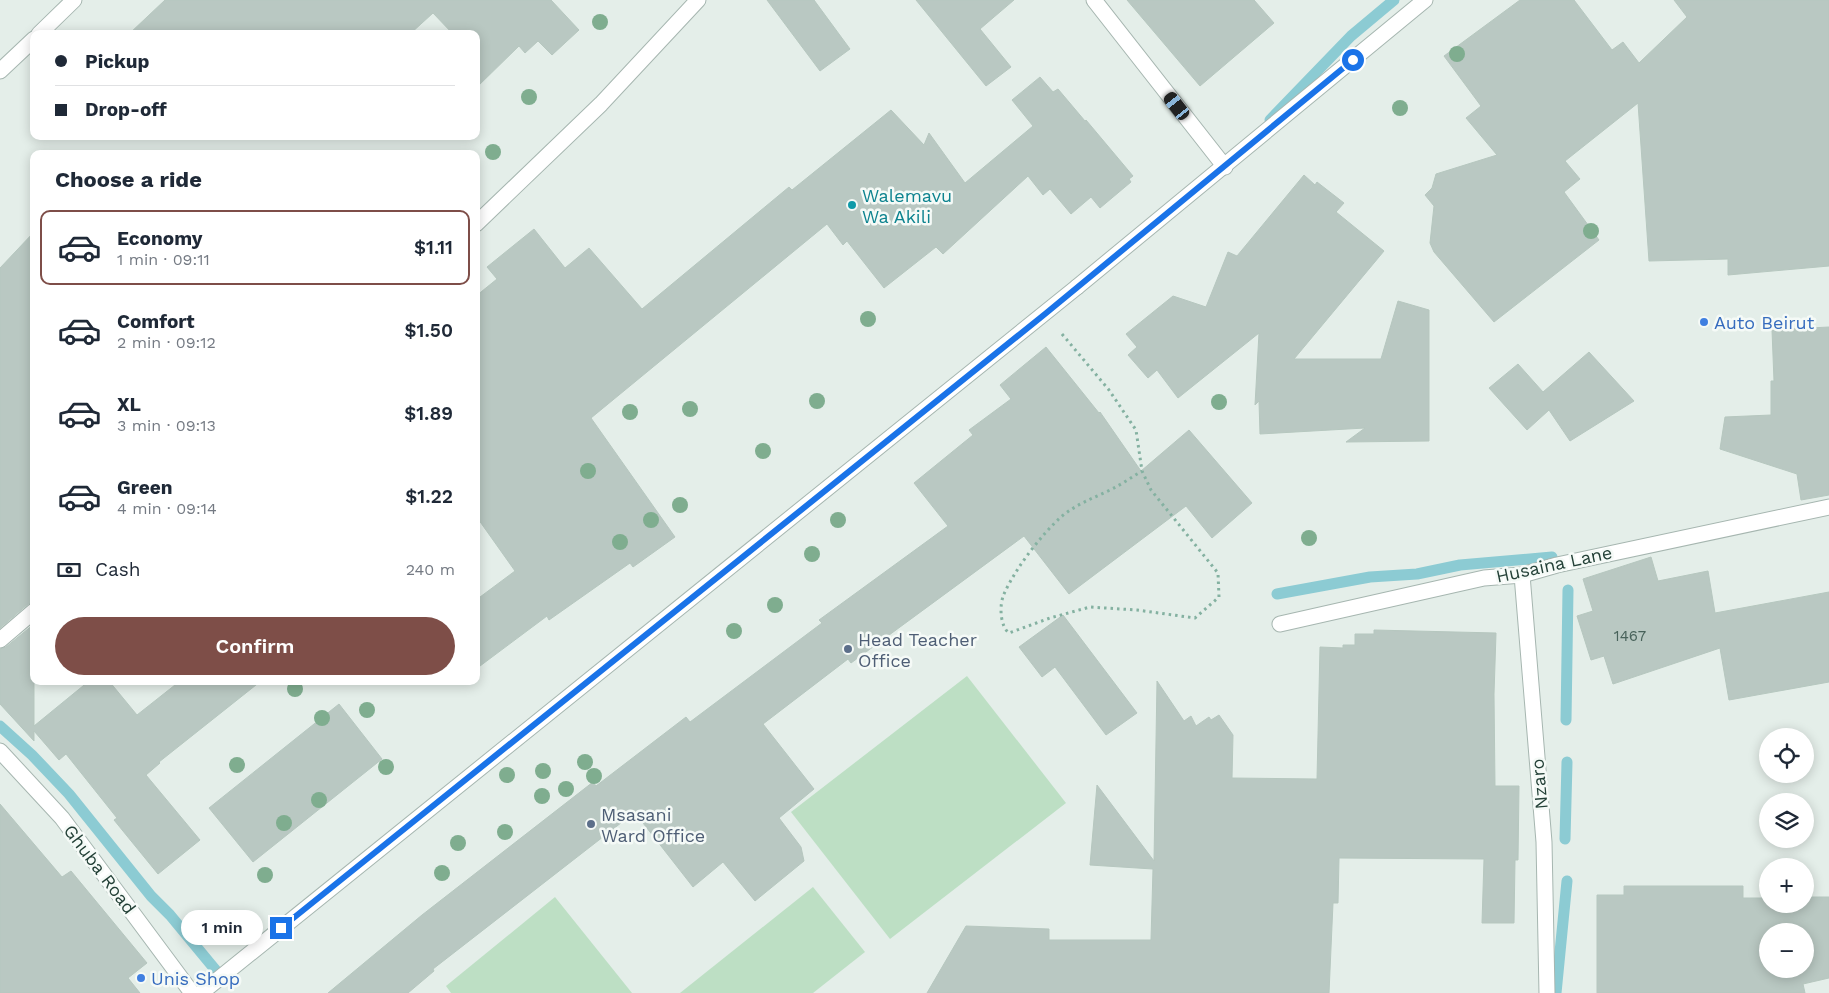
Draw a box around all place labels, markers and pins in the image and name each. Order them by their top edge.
place label: Walemavu Wa Akili [862,185,952,227]
marker: Walemavu Wa Akili [846,199,858,211]
place label: Auto Beirut [1714,312,1815,333]
marker: Auto Beirut [1698,316,1710,328]
place label: Head Teacher Office [858,629,977,671]
marker: Head Teacher Office [842,643,854,655]
place label: Msasani Ward Office [601,804,705,846]
marker: Msasani Ward Office [585,818,597,830]
place label: Unis Shop [151,968,240,989]
marker: Unis Shop [135,972,147,984]

